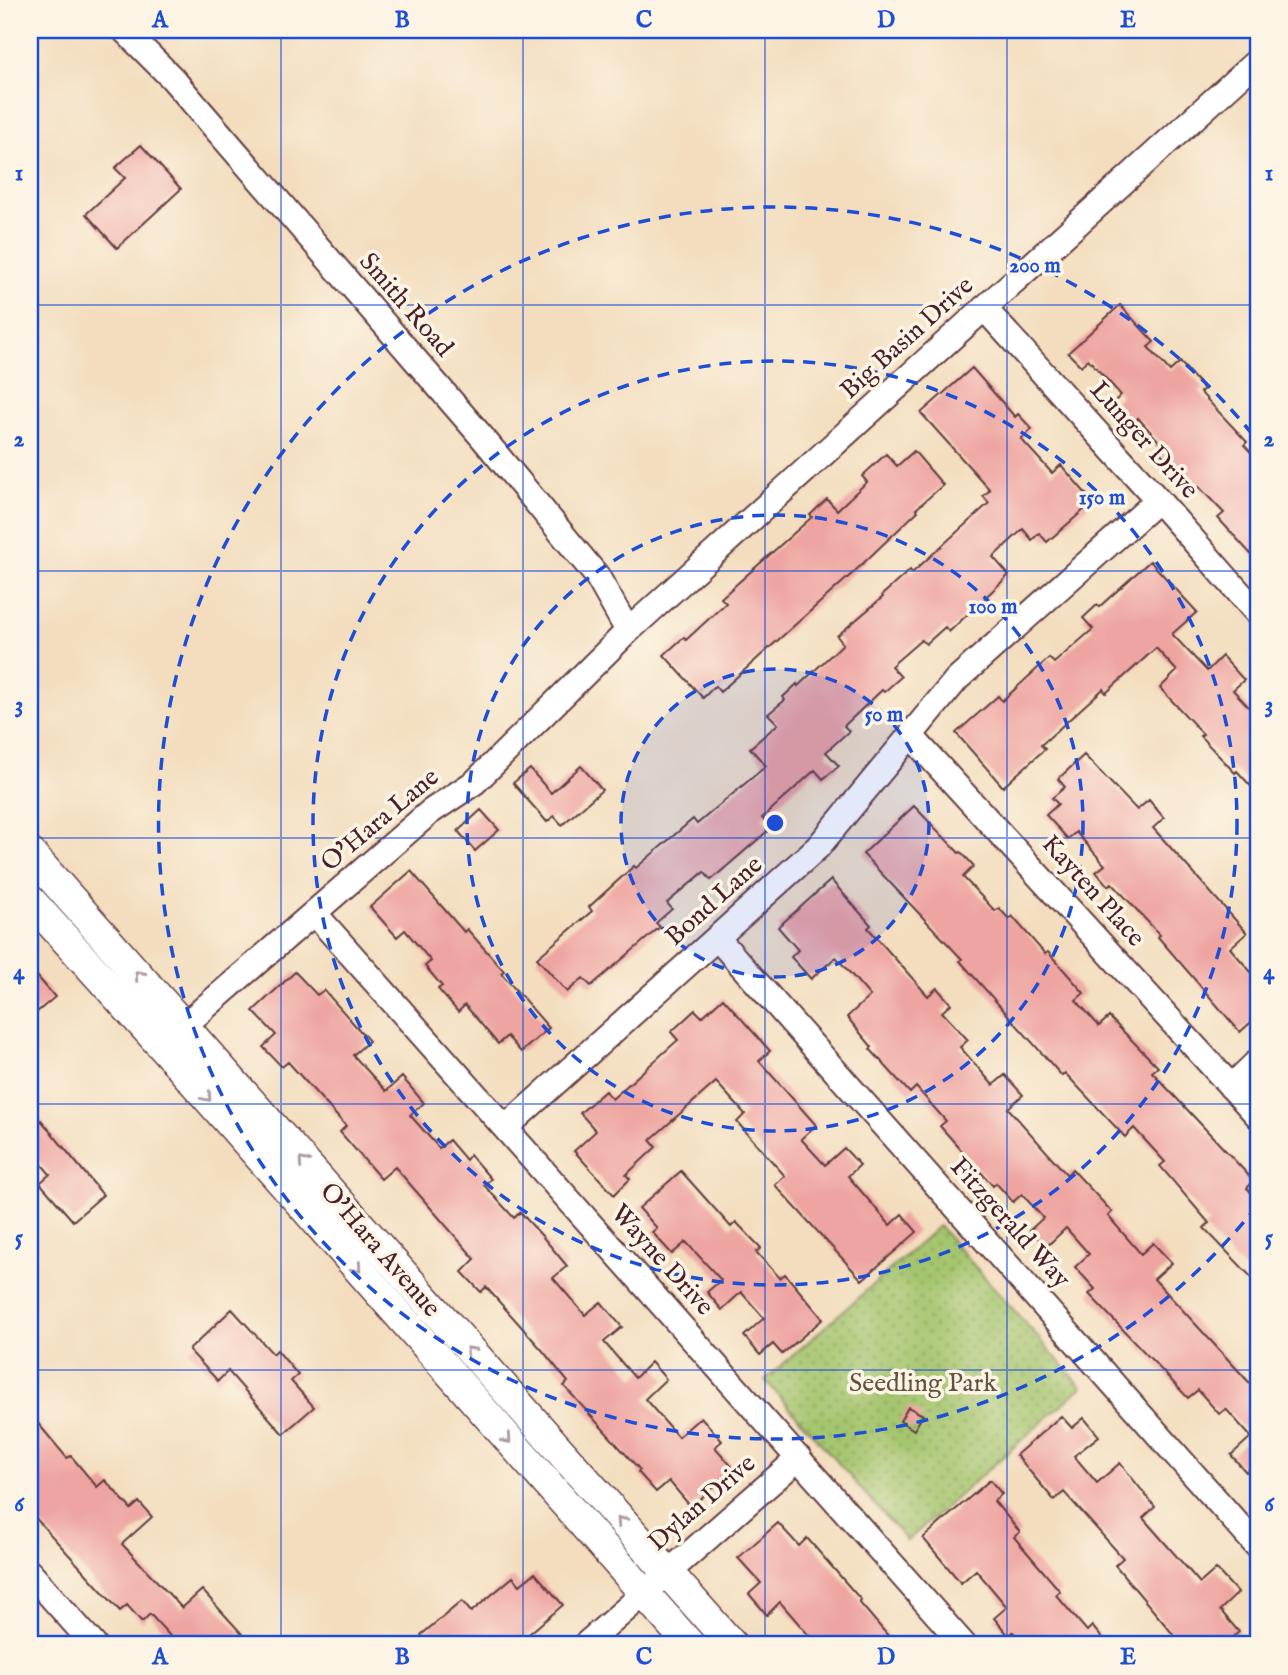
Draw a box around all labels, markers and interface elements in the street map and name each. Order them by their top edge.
text: A [151,6,169,35]
text: B [394,6,410,35]
text: C [636,6,653,35]
text: D [877,6,895,35]
text: E [1120,6,1136,35]
text: 1 [15,159,23,188]
text: 1 [1265,159,1273,188]
street label: Smith Road [352,246,460,364]
text: 200 m [1009,253,1061,280]
street label: Big Basin Drive [833,269,981,407]
street label: Lunger Drive [1082,374,1206,506]
text: 2 [14,425,25,454]
text: 2 [1264,425,1275,454]
text: 150 m [1079,485,1126,512]
text: 100 m [968,594,1018,621]
text: 3 [15,691,23,720]
text: 3 [1265,691,1273,720]
text: 50 m [865,702,904,729]
street label: O'Hara Lane [314,761,446,879]
centre of rings [763,811,787,835]
street label: Kayten Place [1034,828,1152,954]
street label: Bond Lane [658,849,770,953]
text: 4 [13,958,25,987]
text: 4 [1263,958,1275,987]
one-way arrow [135,970,147,983]
one-way arrow [199,1089,211,1102]
street label: Fitzgerald Way [943,1151,1077,1295]
one-way arrow [299,1157,311,1170]
street label: O'Hara Avenue [312,1176,448,1324]
street label: Wayne Drive [603,1197,721,1323]
text: 5 [15,1224,24,1253]
text: 5 [1265,1224,1274,1253]
one-way arrow [349,1260,361,1273]
one-way arrow [466,1346,478,1359]
park label: Seedling Park [849,1367,998,1400]
one-way arrow [499,1431,511,1444]
street label: Dylan Drive [641,1447,763,1559]
text: 6 [14,1490,25,1519]
text: 6 [1264,1490,1275,1519]
one-way arrow [617,1517,629,1530]
text: A [151,1643,169,1672]
text: B [394,1643,410,1672]
text: C [636,1643,653,1672]
text: D [877,1643,895,1672]
text: E [1120,1643,1136,1672]

